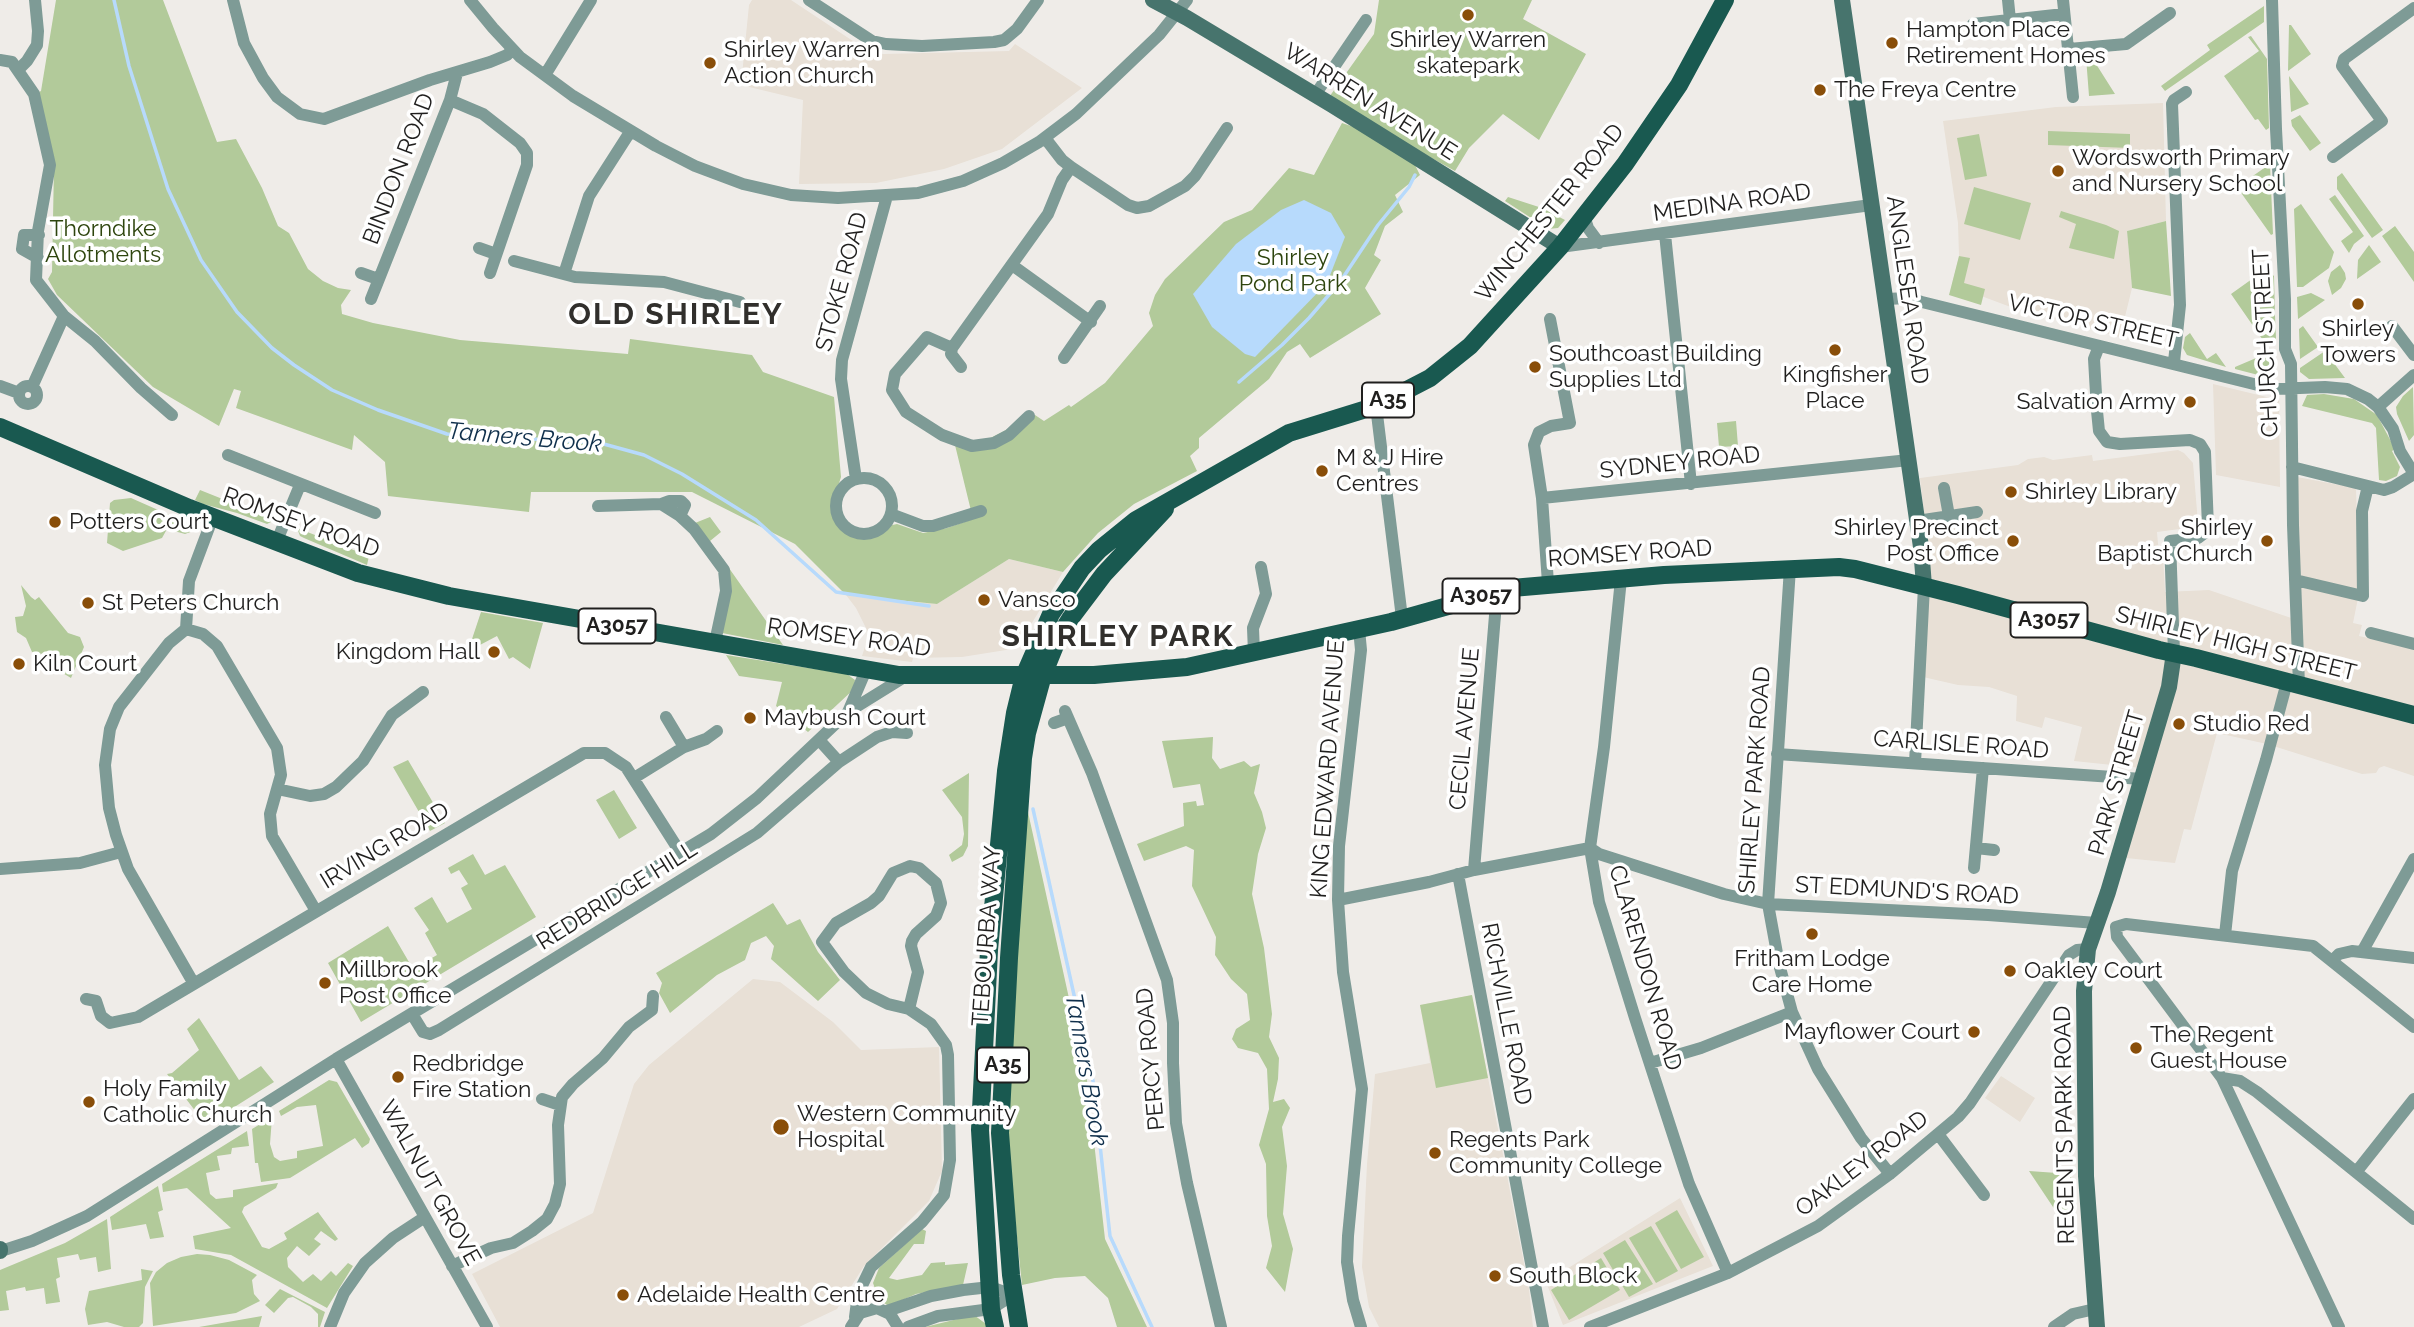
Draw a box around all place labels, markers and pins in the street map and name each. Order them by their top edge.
marker: Shirley Warren skatepark [1460,7,1476,23]
place label: Hampton Place Retirement Homes [1906,16,2106,70]
place label: Shirley Warren skatepark [1390,26,1546,80]
marker: Hampton Place Retirement Homes [1884,35,1900,51]
place label: Shirley Warren Action Church [724,36,880,90]
marker: Shirley Warren Action Church [702,55,718,71]
place label: The Freya Centre [1834,76,2016,104]
marker: The Freya Centre [1812,82,1828,98]
place label: Wordsworth Primary and Nursery School [2072,144,2290,198]
marker: Wordsworth Primary and Nursery School [2050,163,2066,179]
marker: Shirley Towers [2350,296,2366,312]
place label: Shirley Towers [2320,315,2396,369]
place label: Southcoast Building Supplies Ltd [1549,340,1762,394]
marker: Kingfisher Place [1827,342,1843,358]
marker: Southcoast Building Supplies Ltd [1527,359,1543,375]
place label: Kingfisher Place [1782,361,1888,415]
place label: Salvation Army [2017,388,2176,416]
marker: Salvation Army [2182,394,2198,410]
place label: M & J Hire Centres [1336,444,1443,498]
marker: M & J Hire Centres [1314,463,1330,479]
place label: Shirley Library [2025,478,2177,506]
marker: Shirley Library [2003,484,2019,500]
place label: Potters Court [69,508,209,536]
marker: Potters Court [47,514,63,530]
place label: Shirley Precinct Post Office [1834,514,1999,568]
place label: Shirley Baptist Church [2097,514,2253,568]
marker: Shirley Precinct Post Office [2005,533,2021,549]
marker: Shirley Baptist Church [2259,533,2275,549]
place label: Vansco [998,586,1076,614]
place label: St Peters Church [102,589,279,617]
marker: Vansco [976,592,992,608]
marker: St Peters Church [80,595,96,611]
place label: Kingdom Hall [336,638,480,666]
marker: Kingdom Hall [486,644,502,660]
place label: Kiln Court [33,650,137,678]
marker: Kiln Court [11,656,27,672]
place label: Maybush Court [764,704,926,732]
marker: Maybush Court [742,710,758,726]
place label: Studio Red [2193,710,2309,738]
marker: Studio Red [2171,716,2187,732]
marker: Fritham Lodge Care Home [1804,926,1820,942]
place label: Fritham Lodge Care Home [1734,945,1890,999]
place label: Millbrook Post Office [339,956,452,1010]
place label: Oakley Court [2024,957,2163,985]
marker: Oakley Court [2002,963,2018,979]
marker: Millbrook Post Office [317,975,333,991]
place label: Mayflower Court [1784,1018,1960,1046]
place label: The Regent Guest House [2150,1021,2287,1075]
marker: Mayflower Court [1966,1024,1982,1040]
marker: The Regent Guest House [2128,1040,2144,1056]
place label: Redbridge Fire Station [412,1050,531,1104]
marker: Redbridge Fire Station [390,1069,406,1085]
place label: Holy Family Catholic Church [103,1075,272,1129]
marker: Holy Family Catholic Church [81,1094,97,1110]
place label: Western Community Hospital [797,1100,1016,1154]
marker: Western Community Hospital [771,1117,791,1137]
place label: Regents Park Community College [1449,1126,1662,1180]
marker: Regents Park Community College [1427,1145,1443,1161]
place label: South Block [1509,1262,1637,1290]
marker: South Block [1487,1268,1503,1284]
place label: Adelaide Health Centre [637,1281,885,1309]
marker: Adelaide Health Centre [615,1287,631,1303]

